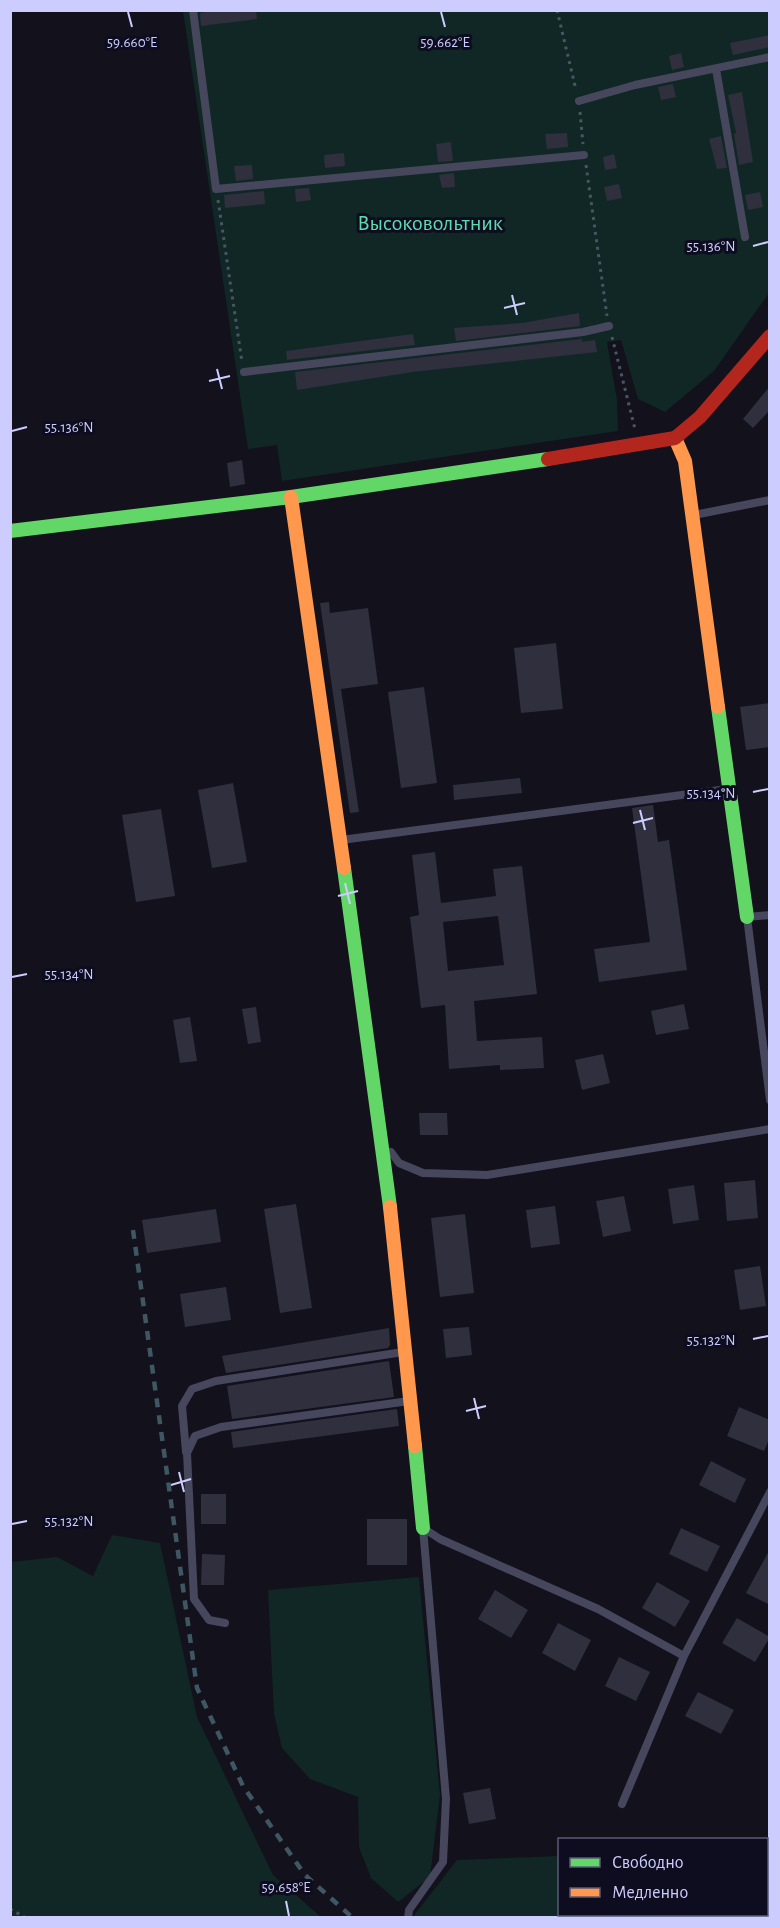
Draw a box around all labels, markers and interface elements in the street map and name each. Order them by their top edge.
text: 59.660°E [107,35,157,50]
text: 59.662°E [420,35,470,50]
park label: Высоковольтник [357,212,503,234]
text: 55.136°N [686,239,736,254]
text: 55.136°N [44,420,94,435]
text: 55.134°N [686,786,736,801]
text: 55.134°N [44,967,94,982]
text: 55.132°N [687,1333,735,1348]
text: 55.132°N [45,1514,93,1529]
legend [558,1838,768,1916]
text: Свободно [612,1853,684,1872]
text: 59.658°E [262,1880,310,1895]
text: Медленно [612,1884,688,1902]

